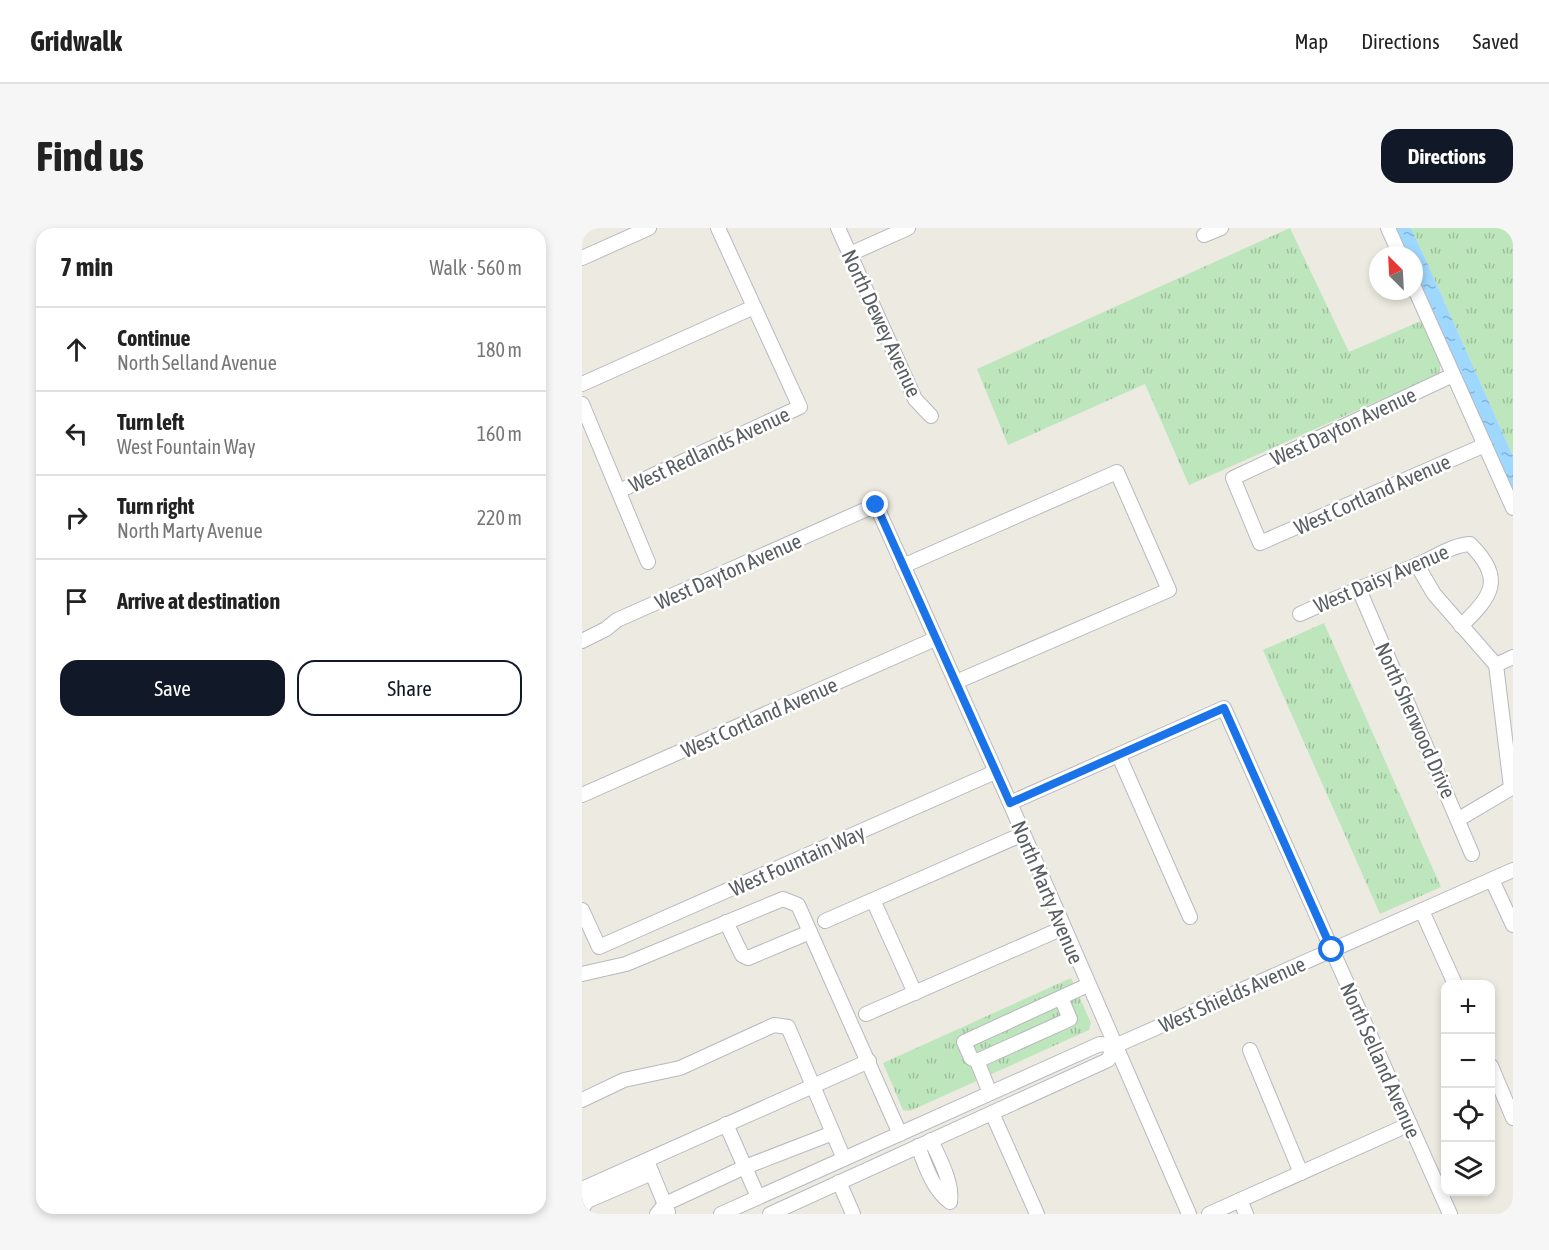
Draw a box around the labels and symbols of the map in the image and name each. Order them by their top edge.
street label: North Dewey Avenue [837,246,927,400]
north arrow [1369,246,1423,300]
street label: West Dayton Avenue [1267,382,1419,470]
street label: West Redlands Avenue [625,401,793,497]
street label: West Cortland Avenue [1290,449,1454,539]
route end [862,491,888,517]
street label: West Dayton Avenue [651,528,805,614]
street label: West Daisy Avenue [1310,539,1452,617]
street label: North Sherwood Drive [1371,638,1461,802]
street label: West Cortland Avenue [677,672,841,762]
street label: North Marty Avenue [1007,817,1089,967]
street label: West Fountain Way [726,819,869,901]
route start [1318,936,1344,962]
street label: West Shields Avenue [1155,951,1309,1037]
street label: North Selland Avenue [1336,978,1426,1142]

